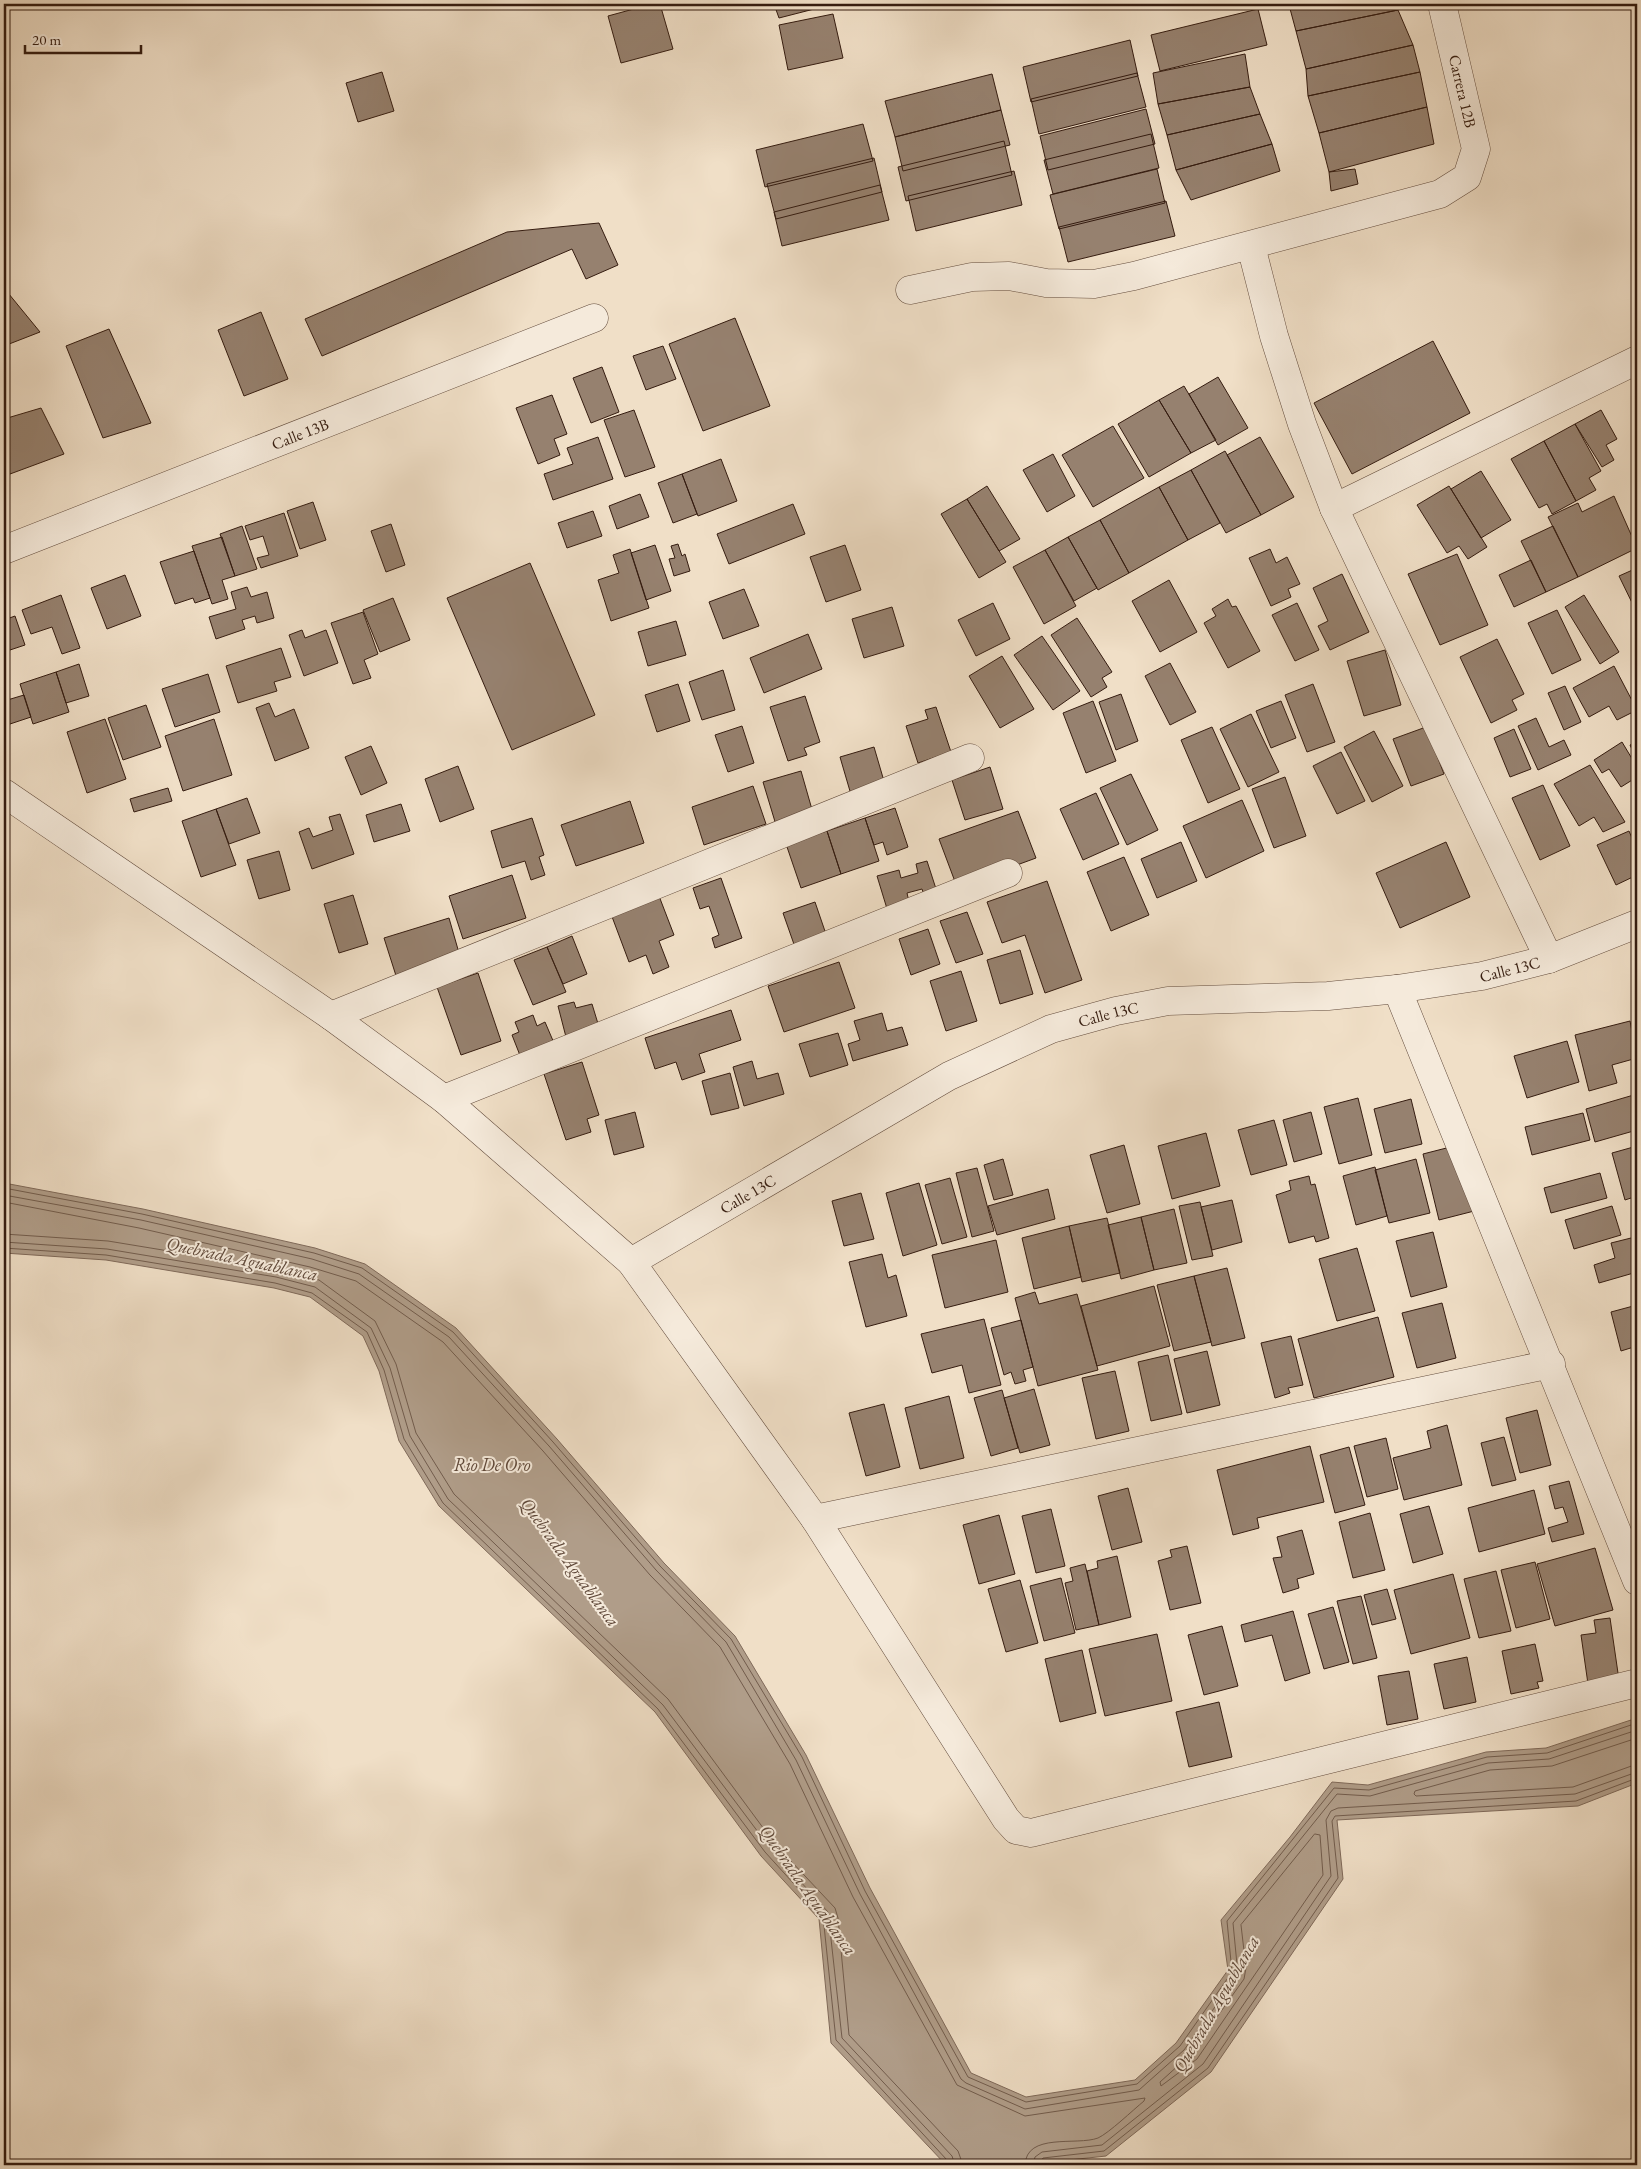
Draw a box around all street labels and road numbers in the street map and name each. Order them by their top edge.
street label: Carrera 12B [1444,53,1481,130]
street label: Calle 13B [269,413,332,455]
street label: Calle 13C [1477,952,1542,987]
street label: Calle 13C [1076,997,1140,1032]
street label: Calle 13C [716,1170,780,1219]

